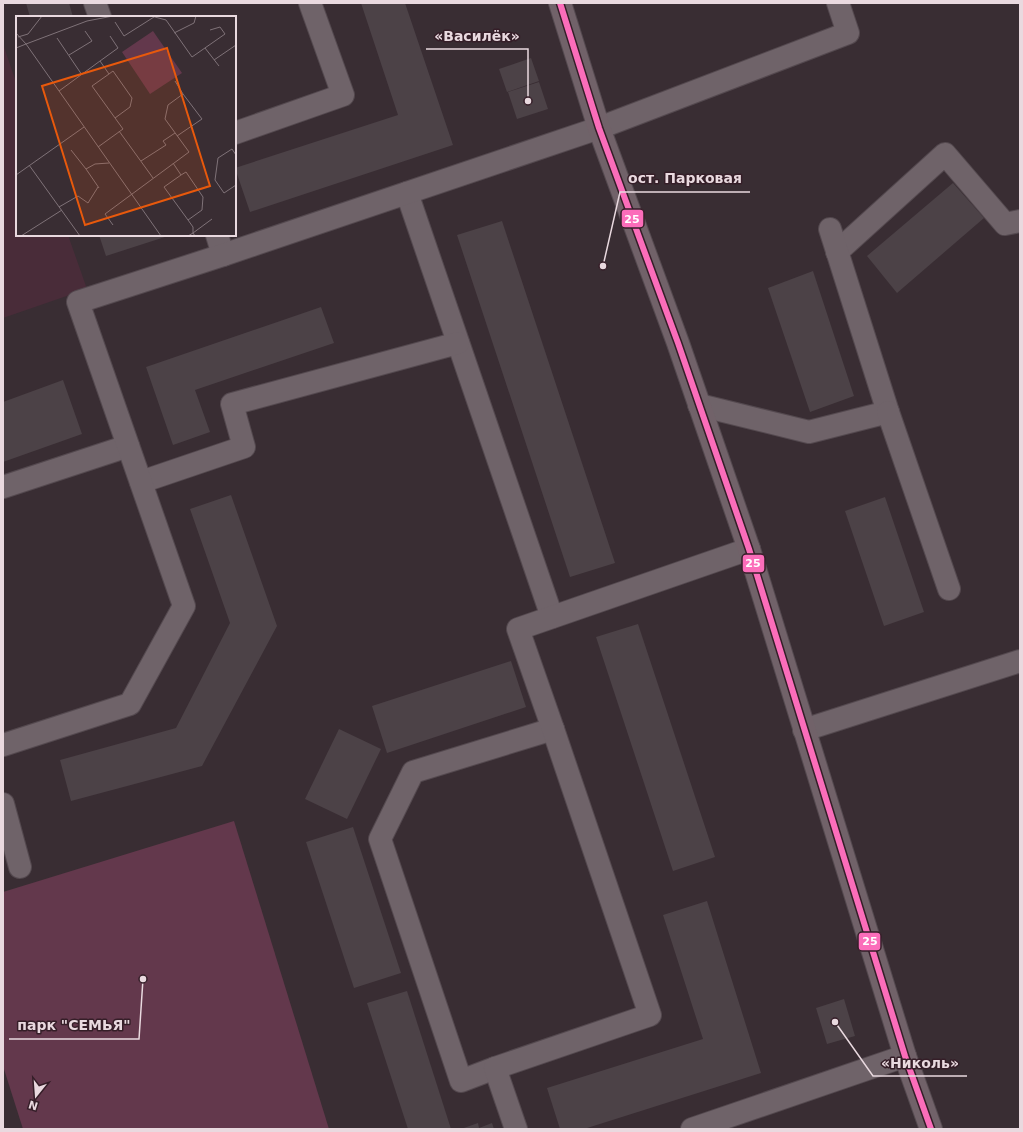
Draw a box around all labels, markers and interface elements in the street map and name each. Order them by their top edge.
inset map [16,16,236,236]
callout: «Василёк» [426,23,528,49]
text: «Василёк» [434,28,520,44]
callout: ост. Парковая [620,166,750,192]
text: ост. Парковая [628,170,742,186]
line badge: 25 [621,209,644,228]
text: 25 [624,213,640,226]
line badge: 25 [742,554,765,573]
text: 25 [745,557,761,570]
line badge: 25 [858,932,881,951]
text: 25 [862,935,878,948]
callout: парк "СЕМЬЯ" [9,1013,139,1039]
text: парк "СЕМЬЯ" [17,1017,131,1033]
callout: «Николь» [873,1050,967,1076]
text: «Николь» [881,1055,959,1071]
north arrow [16,1076,56,1116]
text: N [27,1098,40,1113]

